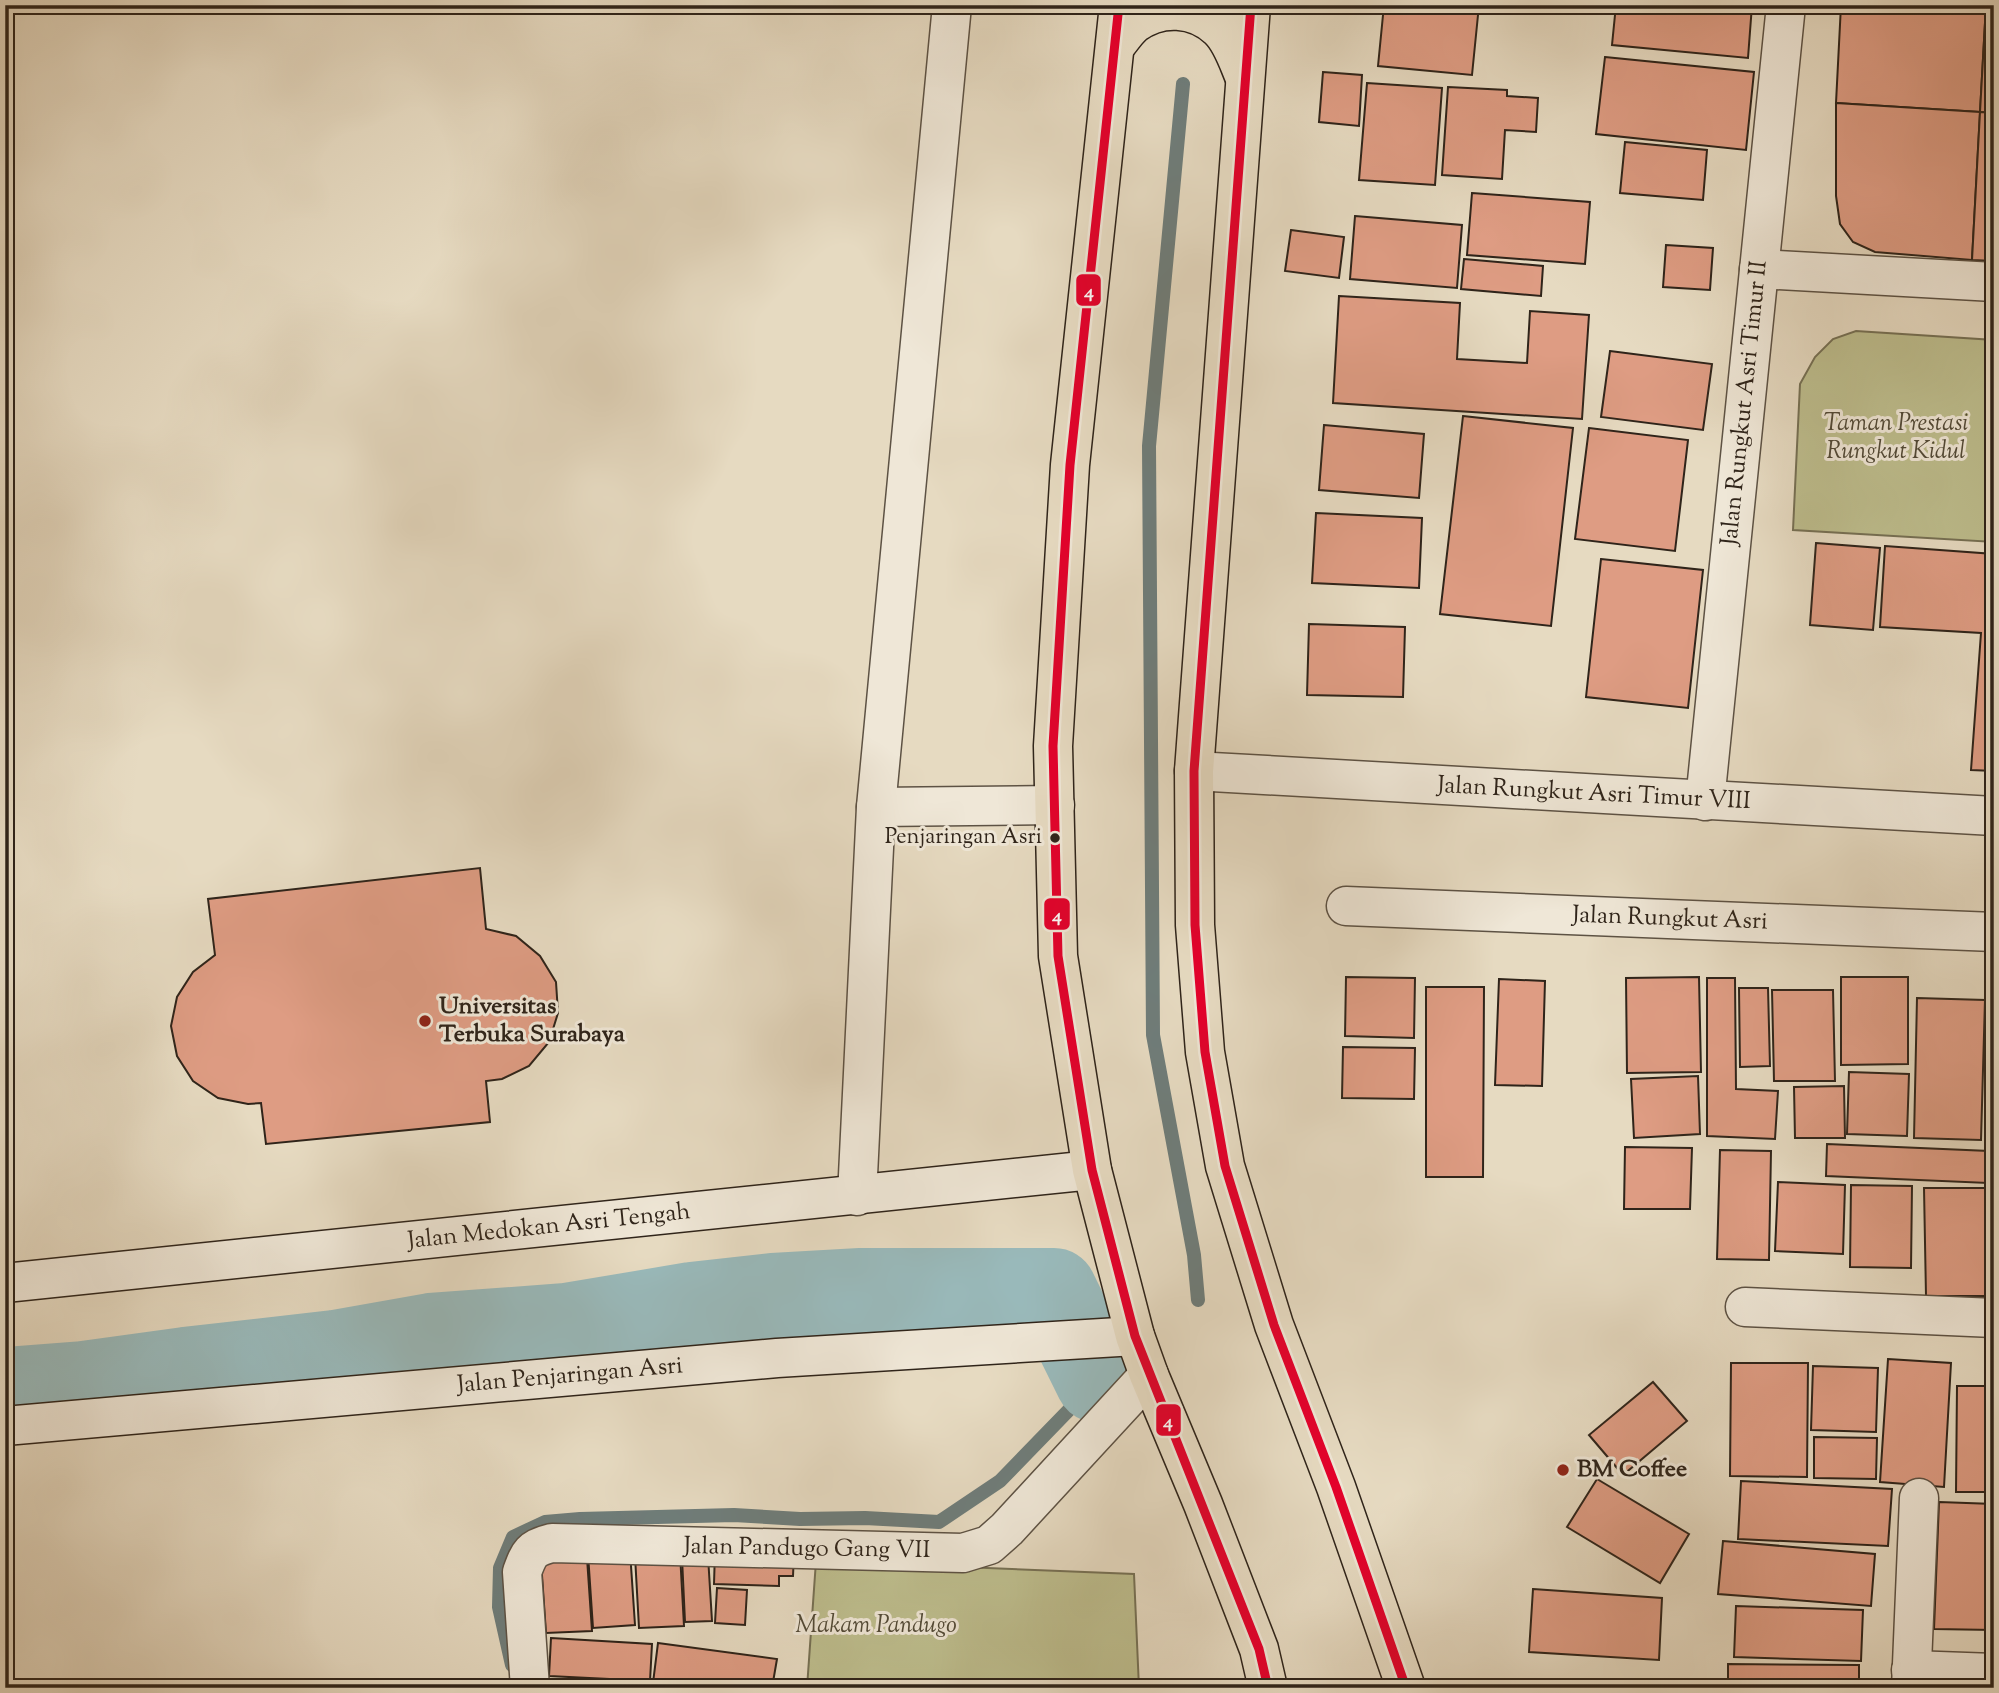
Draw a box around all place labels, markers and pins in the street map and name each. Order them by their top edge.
place label: Penjaringan Asri [885,822,1042,854]
marker: Penjaringan Asri [1048,831,1062,845]
place label: Universitas Terbuka Surabaya [439,990,626,1052]
marker: Universitas Terbuka Surabaya [417,1013,433,1029]
place label: BM Coffee [1577,1453,1687,1487]
marker: BM Coffee [1555,1462,1571,1478]

